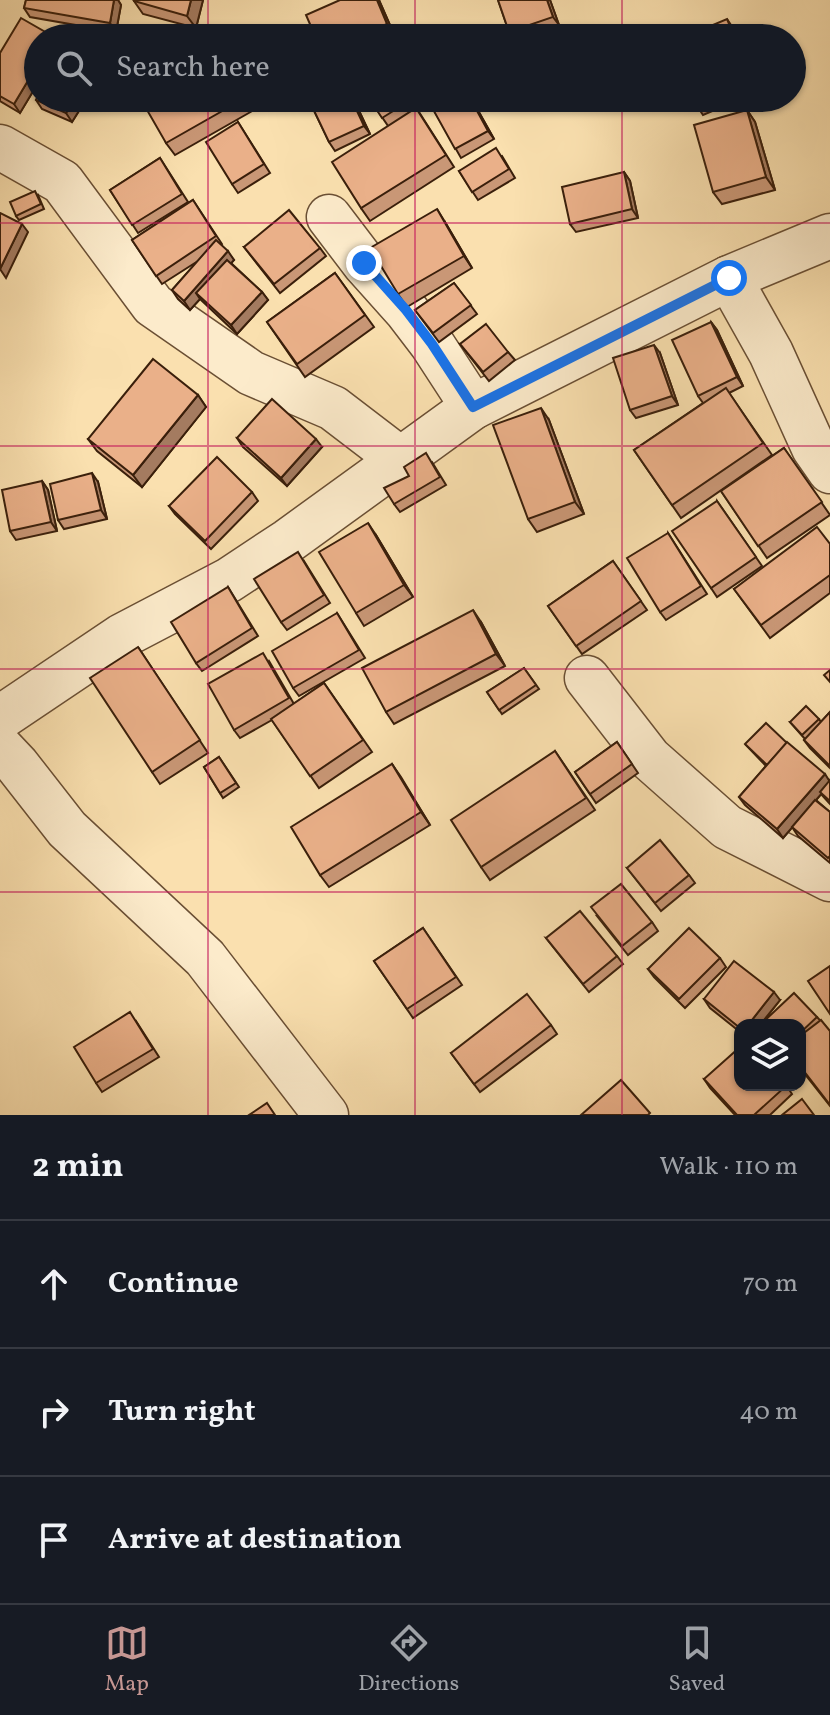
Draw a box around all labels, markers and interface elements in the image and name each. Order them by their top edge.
search box [24,24,806,112]
icon: search [52,46,96,90]
text: Search here [116,47,270,89]
route end [346,245,382,281]
route start [711,260,747,296]
map controls [734,1019,806,1091]
button: layers [734,1019,806,1091]
text: 2 min [32,1144,124,1191]
text: Walk · 110 m [659,1149,798,1185]
icon: ahead [32,1262,76,1306]
text: Continue [108,1263,239,1305]
text: 70 m [743,1266,798,1302]
icon: right [32,1390,76,1434]
text: Turn right [108,1391,256,1433]
text: 40 m [739,1394,798,1430]
icon: arrive [32,1518,76,1562]
text: Arrive at destination [108,1519,402,1561]
tab: Map [105,1621,149,1700]
tab: Directions [358,1621,459,1700]
tab: Saved [669,1621,725,1700]

